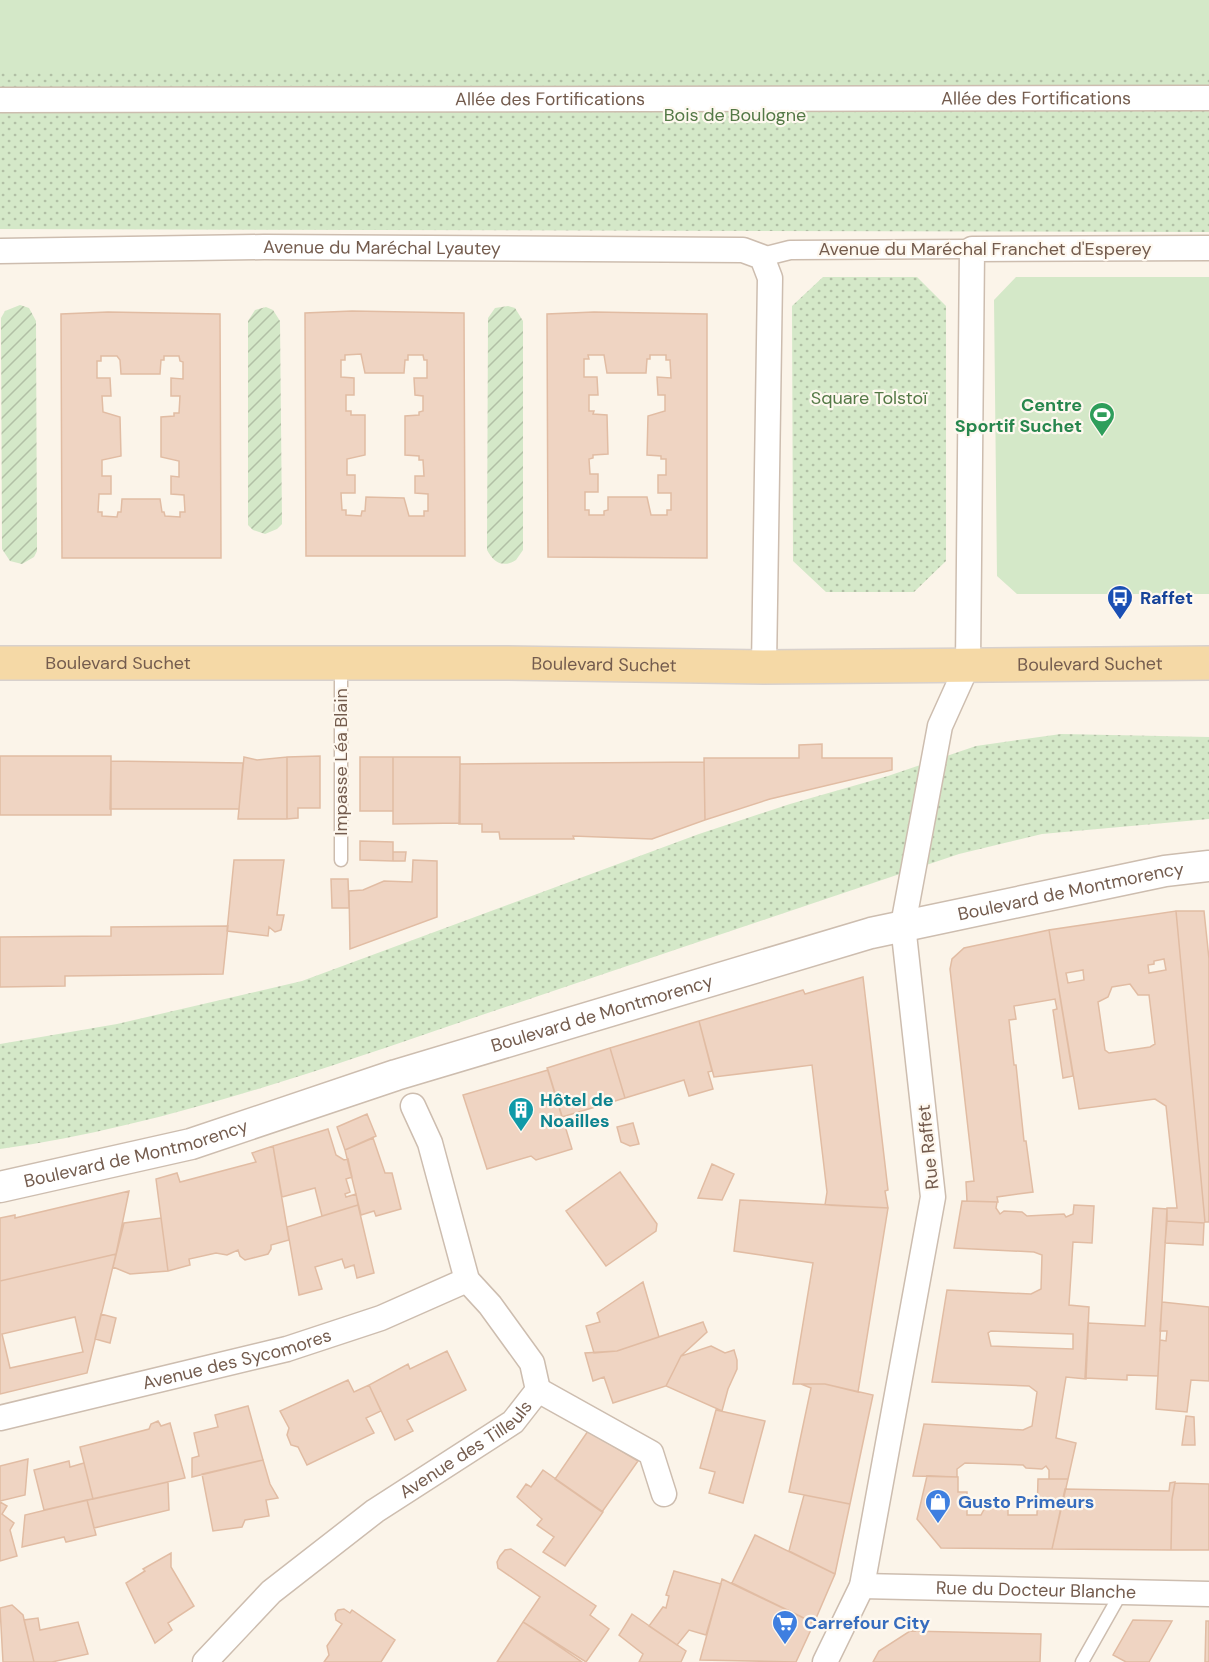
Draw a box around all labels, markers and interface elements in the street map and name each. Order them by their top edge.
street label: Allée des Fortifications [941,86,1131,110]
street label: Allée des Fortifications [455,87,645,111]
park label: Bois de Boulogne [664,103,806,127]
street label: Avenue du Maréchal Lyautey [263,235,501,260]
street label: Avenue du Maréchal Franchet d'Esperey [819,237,1151,261]
park label: Square Tolstoï [811,386,928,410]
place label: Centre Sportif Suchet [955,393,1082,438]
sports icon: Centre Sportif Suchet [1087,400,1117,438]
bus stop icon: Raffet [1105,583,1135,621]
place label: Raffet [1140,586,1193,610]
street label: Boulevard Suchet [45,651,191,675]
street label: Boulevard Suchet [531,651,677,678]
street label: Boulevard Suchet [1017,651,1163,677]
street label: Impasse Léa Blain [329,688,353,836]
street label: Boulevard de Montmorency [955,857,1185,926]
street label: Boulevard de Montmorency [488,969,716,1058]
place label: Hôtel de Noailles [540,1088,614,1133]
building icon: Hôtel de Noailles [506,1095,536,1133]
street label: Rue Raffet [912,1103,944,1191]
street label: Boulevard de Montmorency [21,1114,251,1193]
street label: Avenue des Sycomores [140,1323,334,1395]
street label: Avenue des Tilleuls [395,1395,538,1504]
shop icon: Gusto Primeurs [923,1487,953,1525]
place label: Gusto Primeurs [958,1490,1094,1514]
street label: Rue du Docteur Blanche [936,1576,1136,1604]
supermarket icon: Carrefour City [770,1608,800,1646]
place label: Carrefour City [804,1611,930,1635]

